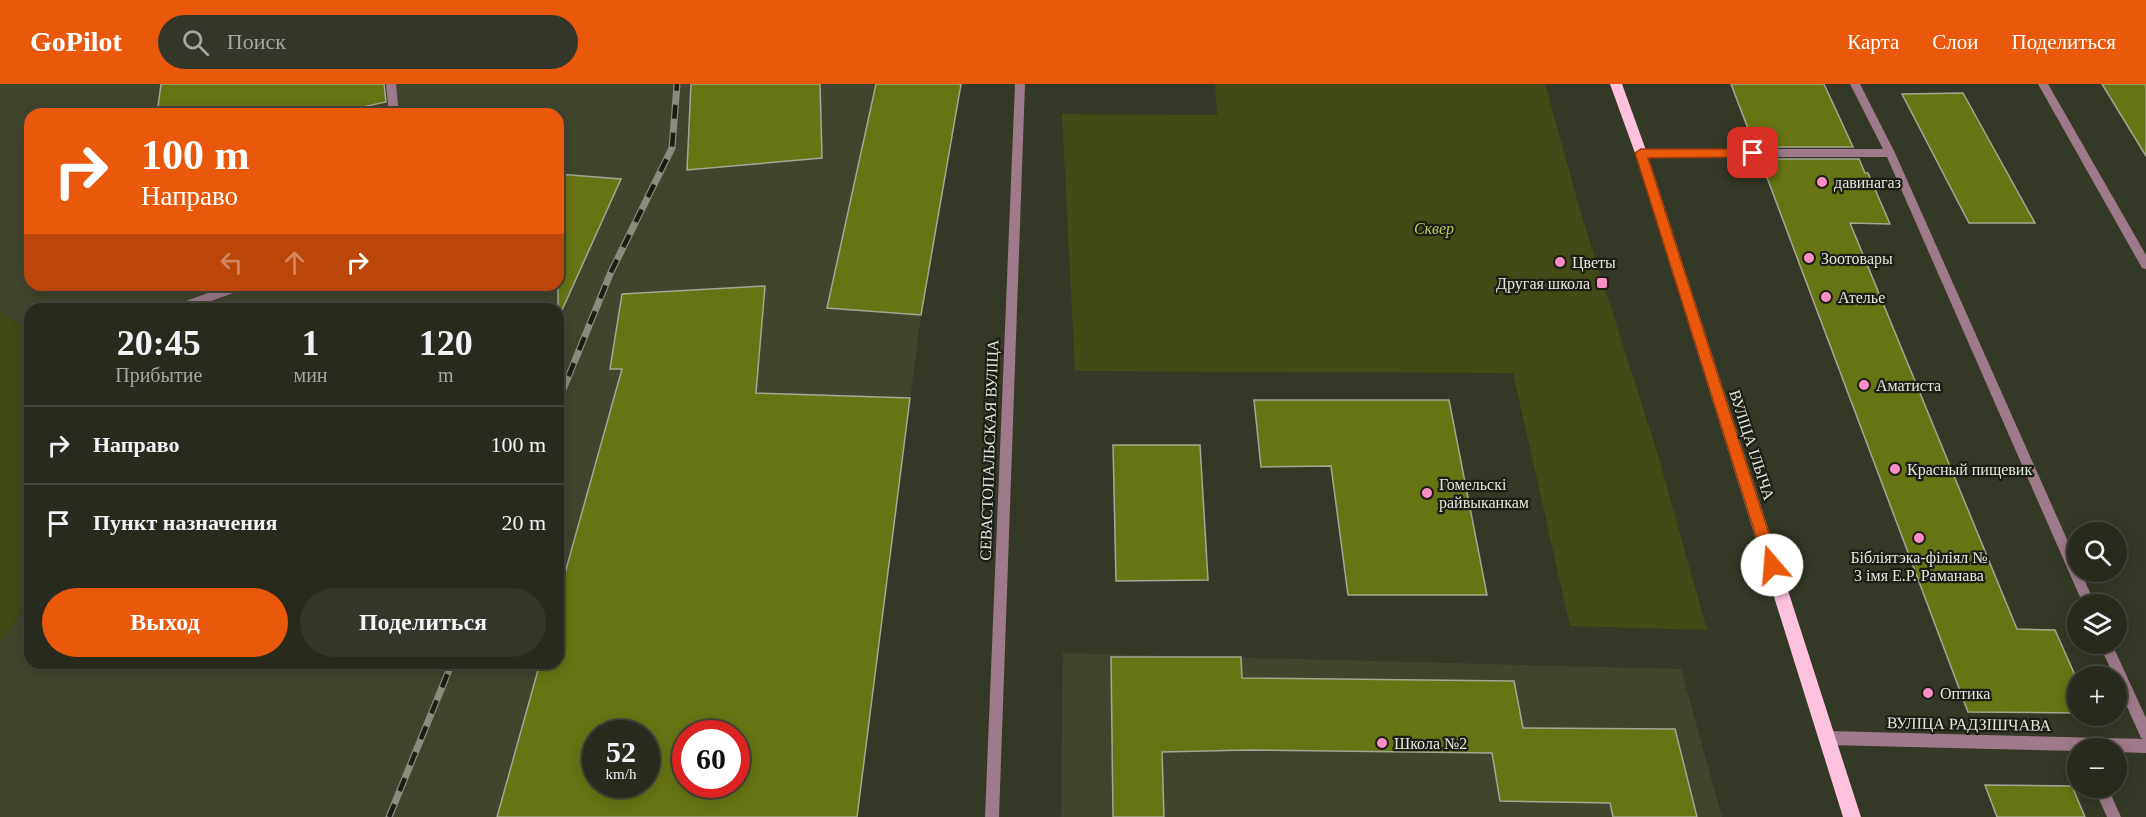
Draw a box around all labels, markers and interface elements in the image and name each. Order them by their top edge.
search box [158,15,578,69]
text: GoPilot [30,26,122,57]
icon: search [179,26,212,59]
text: Поиск [227,29,286,54]
text: Карта [1847,30,1899,54]
text: Слои [1932,30,1978,54]
text: Поделиться [2011,30,2116,54]
pin [1727,127,1778,178]
icon: right [42,132,120,210]
text: 100 m [141,132,250,178]
icon: arrive [1736,136,1769,169]
place label: давинагаз [1834,174,1901,192]
marker: давинагаз [1815,175,1829,189]
text: Направо [141,181,238,211]
park label: Сквер [1414,220,1454,238]
icon: left [215,246,248,279]
icon: ahead [278,246,311,279]
icon: right [341,246,374,279]
place label: Зоотовары [1821,250,1893,268]
marker: Зоотовары [1802,251,1816,265]
place label: Цветы [1572,254,1616,272]
marker: Цветы [1553,255,1567,269]
place label: Другая школа [1496,275,1590,293]
marker: Другая школа [1595,276,1609,290]
place label: Ателье [1838,289,1885,306]
marker: Ателье [1819,290,1833,304]
text: 20:45 [117,323,201,363]
text: 1 [302,323,320,363]
text: 120 [419,323,473,363]
street label: СЕВАСТОПАЛЬСКАЯ ВУЛІЦА [977,339,1002,561]
text: Прибытие [115,364,202,386]
text: мин [294,364,328,386]
text: m [438,364,454,386]
place label: Аматиста [1876,377,1941,394]
marker: Аматиста [1857,378,1871,392]
street label: ВУЛІЦА ІЛЬІЧА [1725,388,1778,503]
icon: right [42,429,75,462]
text: Направо [93,432,179,457]
text: 100 m [490,432,546,457]
place label: Красный пищевик [1907,461,2032,479]
marker: Красный пищевик [1888,462,1902,476]
place label: Гомельскі райвыканкам [1439,476,1529,512]
marker: Гомельскі райвыканкам [1420,486,1434,500]
icon: arrive [42,507,75,540]
text: Пункт назначения [93,510,278,535]
text: 20 m [501,510,546,535]
map controls [2067,522,2127,798]
button: search [2067,522,2127,582]
marker: Бібліятэка-філіял № 3 імя Е.Р. Раманава [1912,531,1926,545]
position arrow [1740,533,1804,597]
place label: Бібліятэка-філіял № 3 імя Е.Р. Раманава [1850,549,1988,584]
button: Выход [42,588,288,657]
button: Поделиться [300,588,546,657]
button: layers [2067,594,2127,654]
button: + [2067,666,2127,726]
place label: Оптика [1940,685,1990,702]
marker: Оптика [1921,686,1935,700]
street label: ВУЛІЦА РАДЗІШЧАВА [1887,714,2052,735]
speed limit sign: 60 [672,720,750,798]
text: 52 [606,735,636,768]
place label: Школа №2 [1394,735,1467,752]
marker: Школа №2 [1375,736,1389,750]
button: − [2067,738,2127,798]
text: km/h [606,766,636,782]

